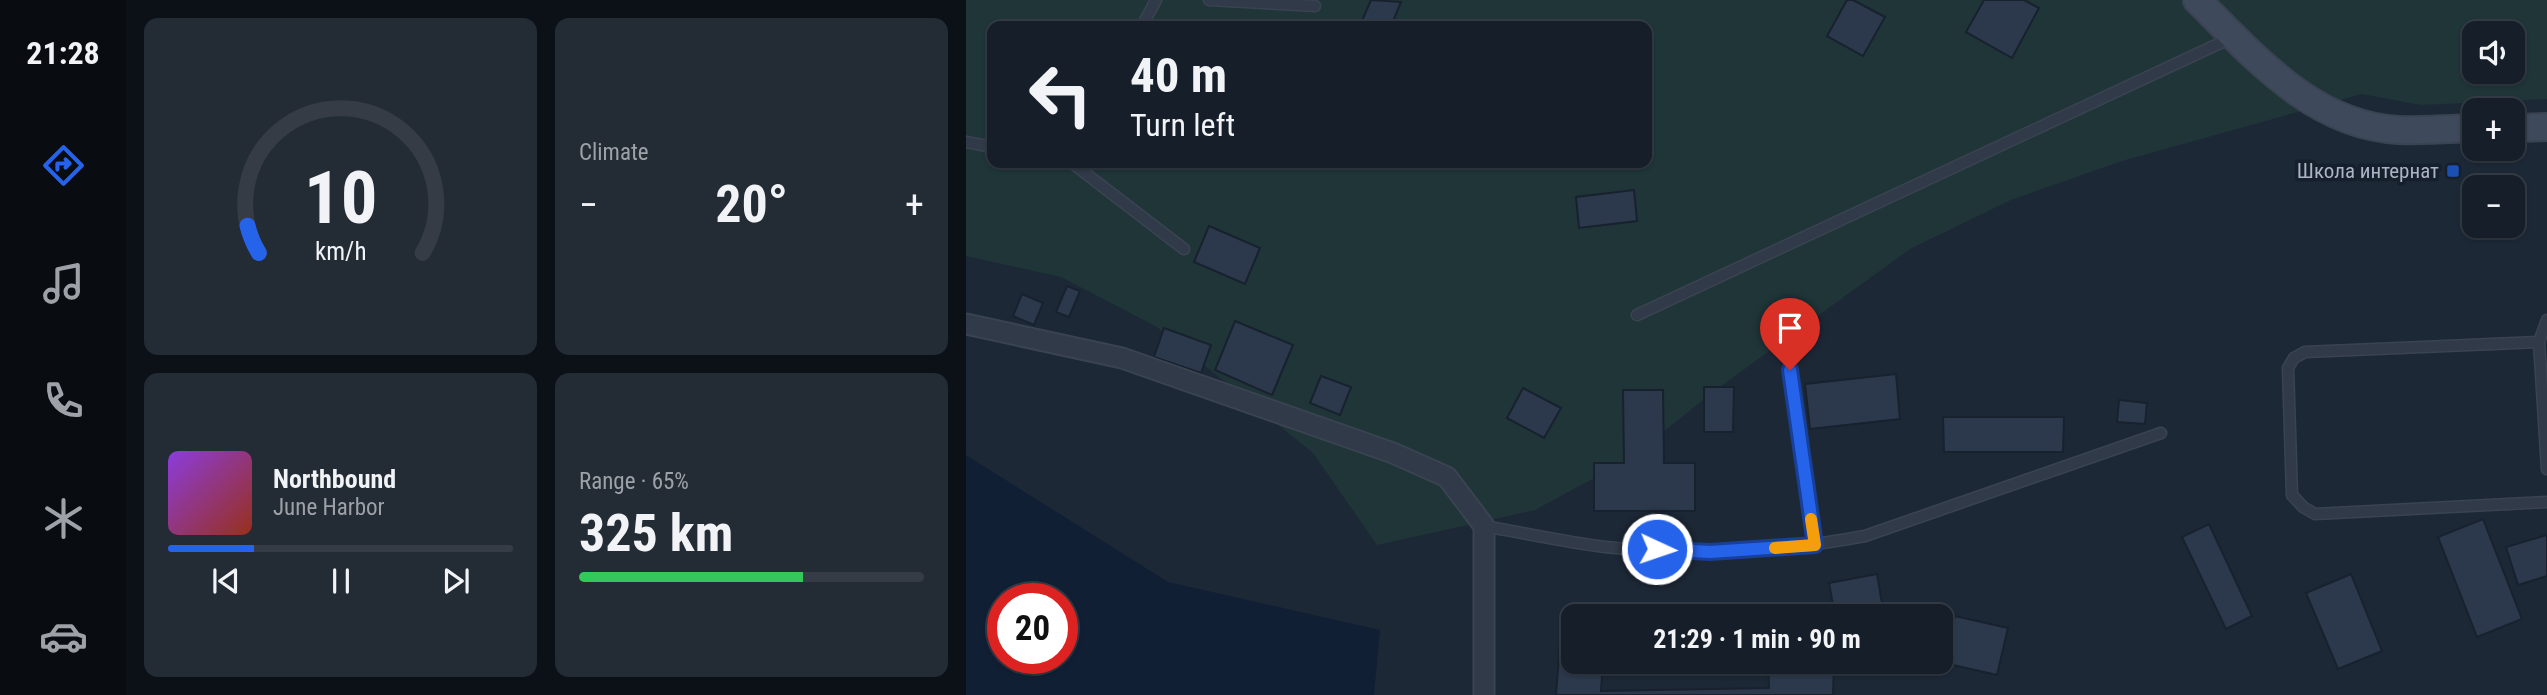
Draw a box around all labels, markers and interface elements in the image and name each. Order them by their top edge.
map controls [2462,21,2525,238]
button: sound [2462,21,2525,84]
text: 21:28 [26,34,100,72]
text: 40 m [1130,47,1227,104]
icon: left [1015,49,1106,140]
button: + [2462,98,2525,161]
text: Turn left [1130,106,1235,144]
text: Climate [579,139,649,166]
icon: directions [39,141,88,190]
text: 10 [304,155,377,241]
place label: Школа интернат [2297,159,2439,183]
marker: Школа интернат [2445,163,2461,179]
text: 20° [715,174,788,235]
button: − [2462,175,2525,238]
text: − [579,183,598,227]
text: + [905,183,924,227]
text: km/h [315,236,366,265]
icon: music [39,259,88,308]
pin [1760,298,1820,370]
icon: arrive [1771,309,1809,347]
icon: phone [39,376,88,425]
text: Northbound [273,464,396,494]
text: Range · 65% [579,468,689,495]
icon: climate [39,494,88,543]
text: June Harbor [273,494,385,521]
text: 325 km [579,503,733,564]
position arrow [1620,512,1694,586]
icon: previous [207,562,245,600]
icon: pause [322,562,360,600]
icon: next [437,562,475,600]
speed limit sign: 20 [987,583,1078,674]
icon: car [39,612,88,661]
text: 21:29 · 1 min · 90 m [1653,624,1861,654]

